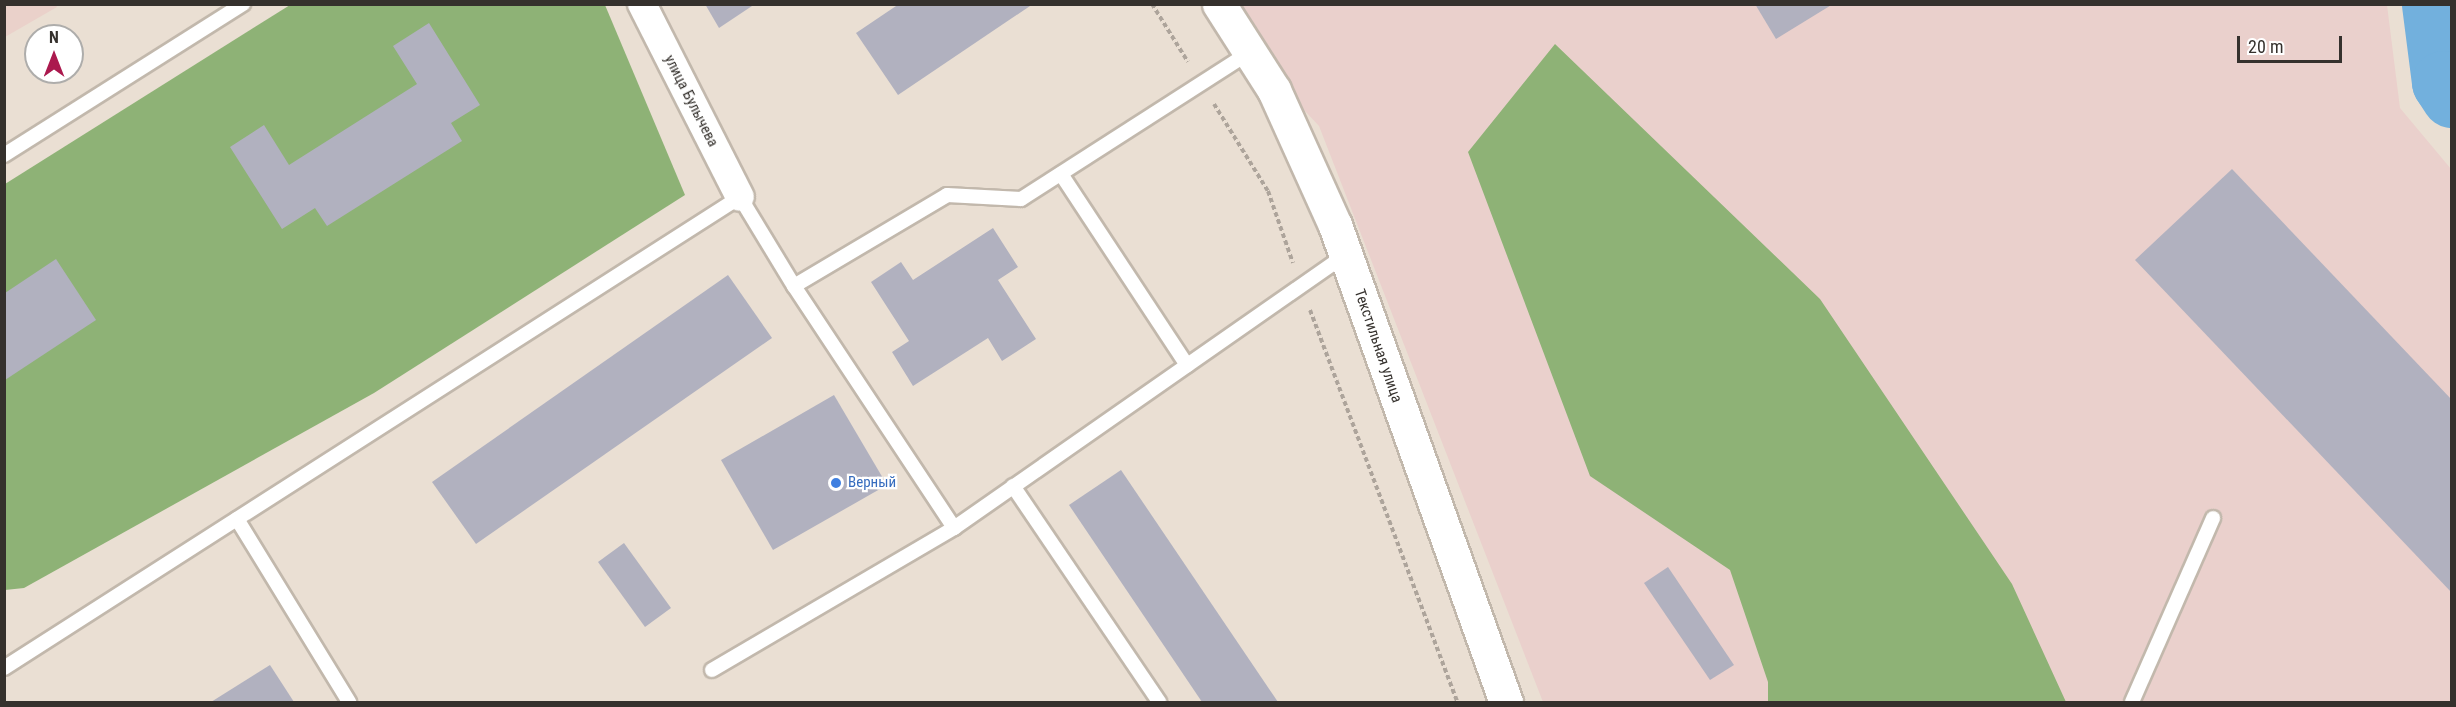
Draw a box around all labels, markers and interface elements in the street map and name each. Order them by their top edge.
north arrow [24,24,84,84]
scale bar [2240,24,2345,62]
text: N [49,28,59,47]
text: 20 m [2248,36,2283,57]
street label: улица Булычева [660,52,722,150]
street label: Текстильная улица [1350,287,1406,405]
place label: Верный [848,474,896,492]
marker: Верный [829,476,843,490]

